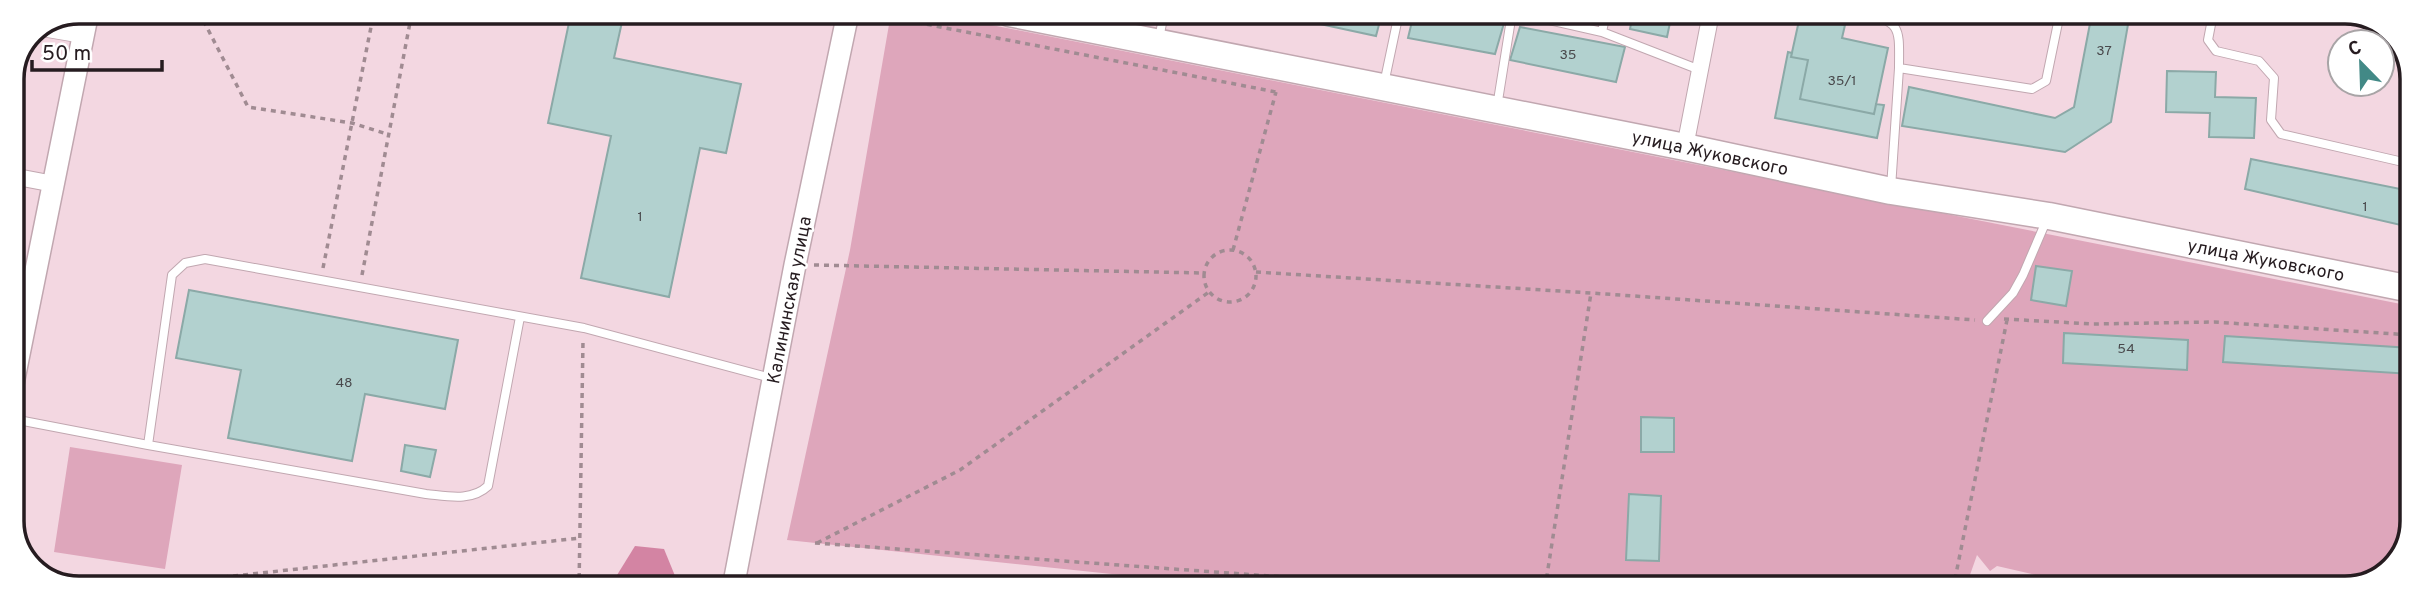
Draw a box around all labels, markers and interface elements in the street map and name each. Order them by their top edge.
scale bar [32,28,161,72]
north arrow [2326,28,2396,98]
text: С [2345,36,2365,63]
text: 50 m [42,41,91,68]
house number: 37 [2096,43,2112,60]
house number: 35 [1559,47,1577,64]
house number: 35/1 [1827,73,1857,90]
street label: улица Жуковского [1629,127,1790,182]
house number: 1 [2362,199,2368,216]
house number: 1 [637,209,643,226]
street label: Калининская улица [763,214,818,386]
street label: улица Жуковского [2185,235,2346,288]
house number: 54 [2117,341,2135,358]
house number: 48 [335,375,353,392]

